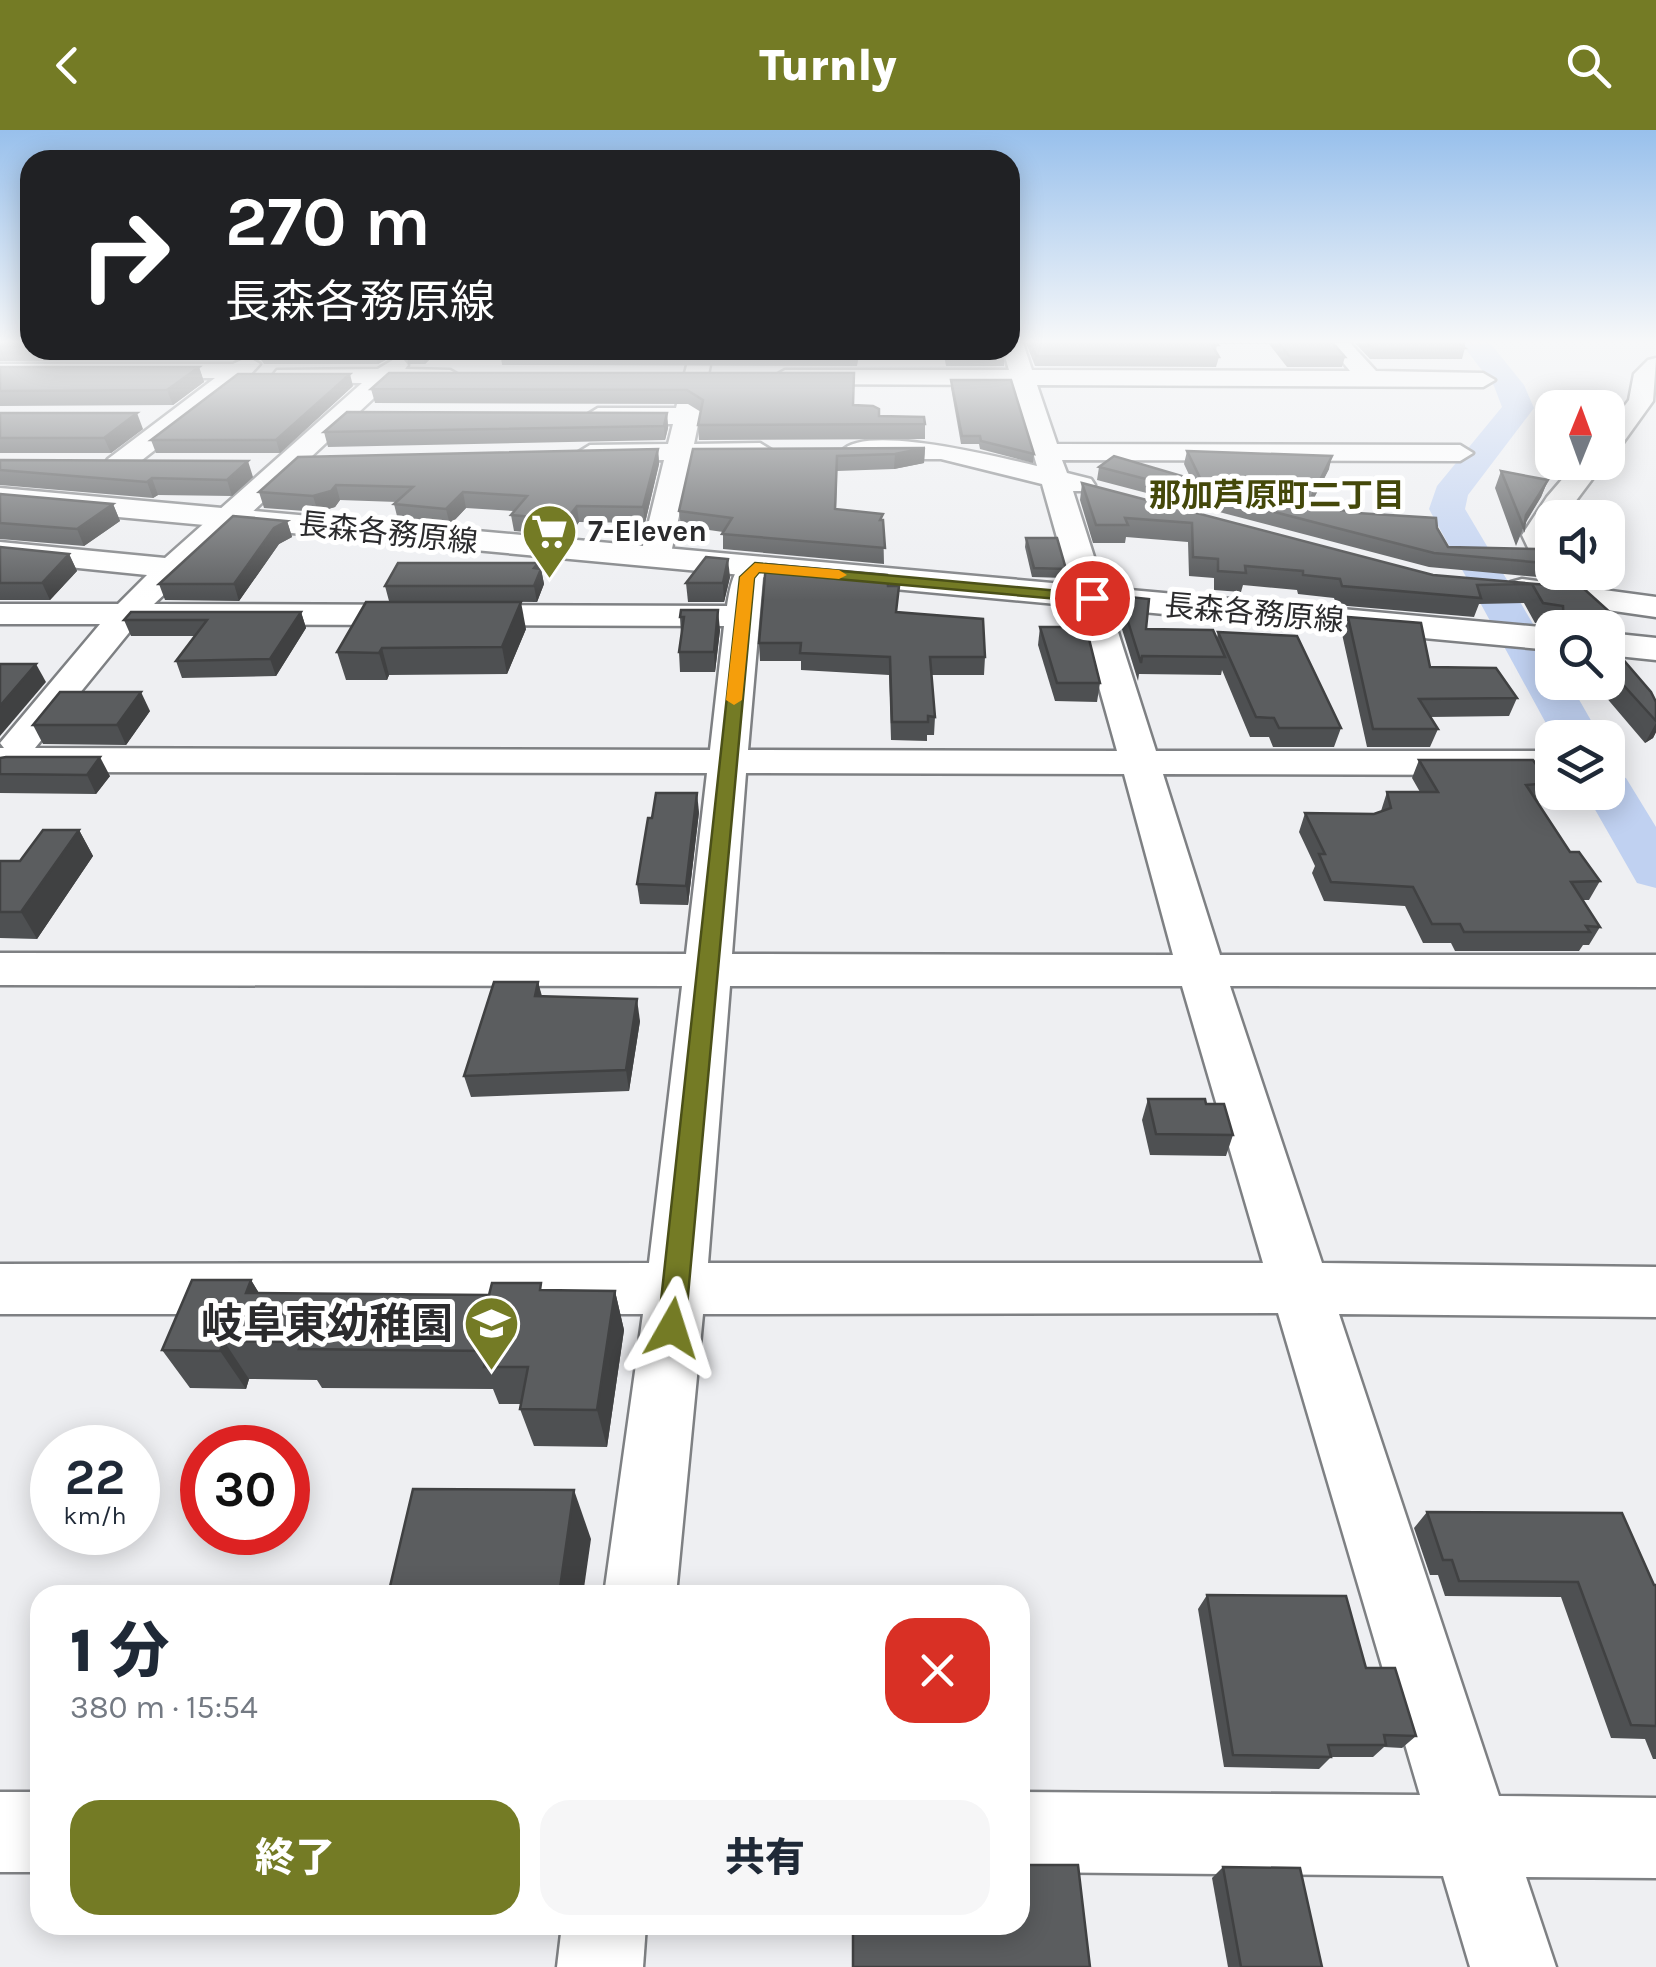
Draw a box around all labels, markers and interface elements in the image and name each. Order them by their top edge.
icon: back [40,38,95,93]
icon: search [1561,38,1616,93]
text: Turnly [759,39,897,91]
text: 270 m [225,181,431,263]
icon: right [60,190,190,320]
text: 長森各務原線 [225,276,495,328]
north arrow [1535,390,1625,480]
map controls [1535,390,1625,810]
district label: 那加芦原町二丁目 [1149,477,1405,514]
button: sound [1535,500,1625,590]
supermarket icon: 7-Eleven [519,501,579,580]
street label: 長森各務原線 [297,506,479,560]
place label: 7-Eleven [588,513,707,549]
pin [1050,556,1135,641]
icon: arrive [1065,571,1120,626]
street label: 長森各務原線 [1163,587,1345,639]
button: search [1535,610,1625,700]
button: layers [1535,720,1625,810]
position arrow [620,1276,724,1380]
school or university icon: 岐阜東幼稚園 [462,1293,522,1372]
place label: 岐阜東幼稚園 [201,1299,453,1349]
speed limit sign: 30 [180,1425,310,1555]
text: 22 [65,1448,125,1507]
text: km/h [63,1501,127,1530]
text: 1 分 [70,1616,169,1686]
button: close [885,1618,990,1723]
text: 380 m · 15:54 [70,1689,258,1726]
button: 終了 [70,1800,520,1915]
button: 共有 [540,1800,990,1915]

